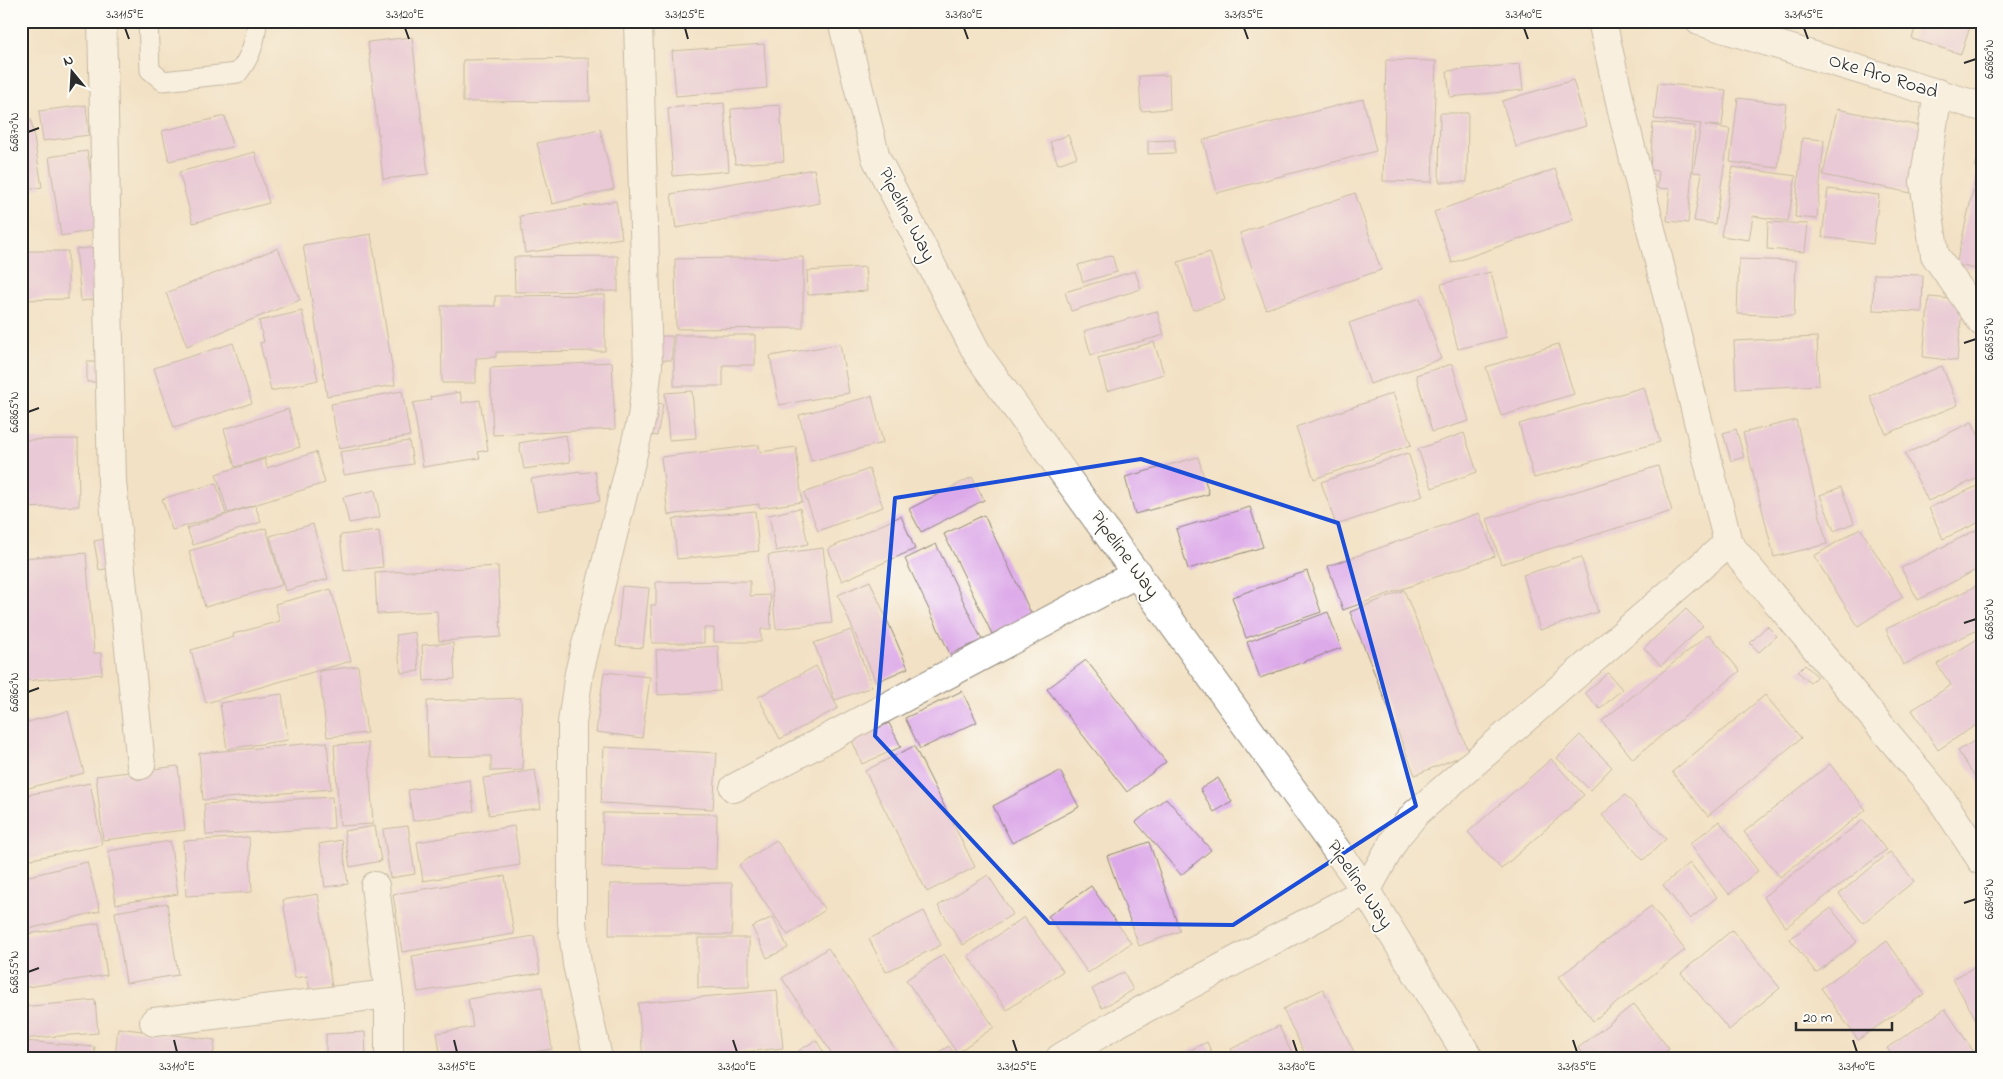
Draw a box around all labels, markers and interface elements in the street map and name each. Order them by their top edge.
text: 3.3115°E [106,6,144,24]
text: 3.3120°E [386,6,424,24]
text: 3.3125°E [665,6,705,24]
text: 3.3130°E [946,6,982,24]
text: 3.3135°E [1225,6,1263,24]
text: 3.3140°E [1506,6,1542,24]
text: 3.3145°E [1785,6,1823,24]
text: 6.6860°N [1981,39,1999,79]
street label: Oke Aro Road [1825,47,1941,107]
north arrow [48,48,98,98]
text: N [61,50,76,73]
text: 6.6870°N [6,113,24,151]
street label: Pipeline Way [870,163,942,267]
text: 6.6855°N [1981,318,1999,360]
text: 6.6865°N [6,392,24,432]
street label: Pipeline Way [1082,505,1166,605]
text: 6.6850°N [1981,599,1999,639]
text: 6.6860°N [6,672,24,712]
street label: Pipeline Way [1318,835,1400,935]
text: 6.6845°N [1981,879,1999,919]
text: 6.6855°N [6,951,24,993]
scale bar [1796,999,1892,1031]
text: 20 m [1803,1007,1833,1029]
text: 3.3110°E [159,1058,195,1076]
text: 3.3115°E [438,1058,476,1076]
text: 3.3120°E [718,1058,756,1076]
text: 3.3125°E [997,1058,1037,1076]
text: 3.3130°E [1279,1058,1315,1076]
text: 3.3135°E [1558,1058,1596,1076]
text: 3.3140°E [1839,1058,1875,1076]

